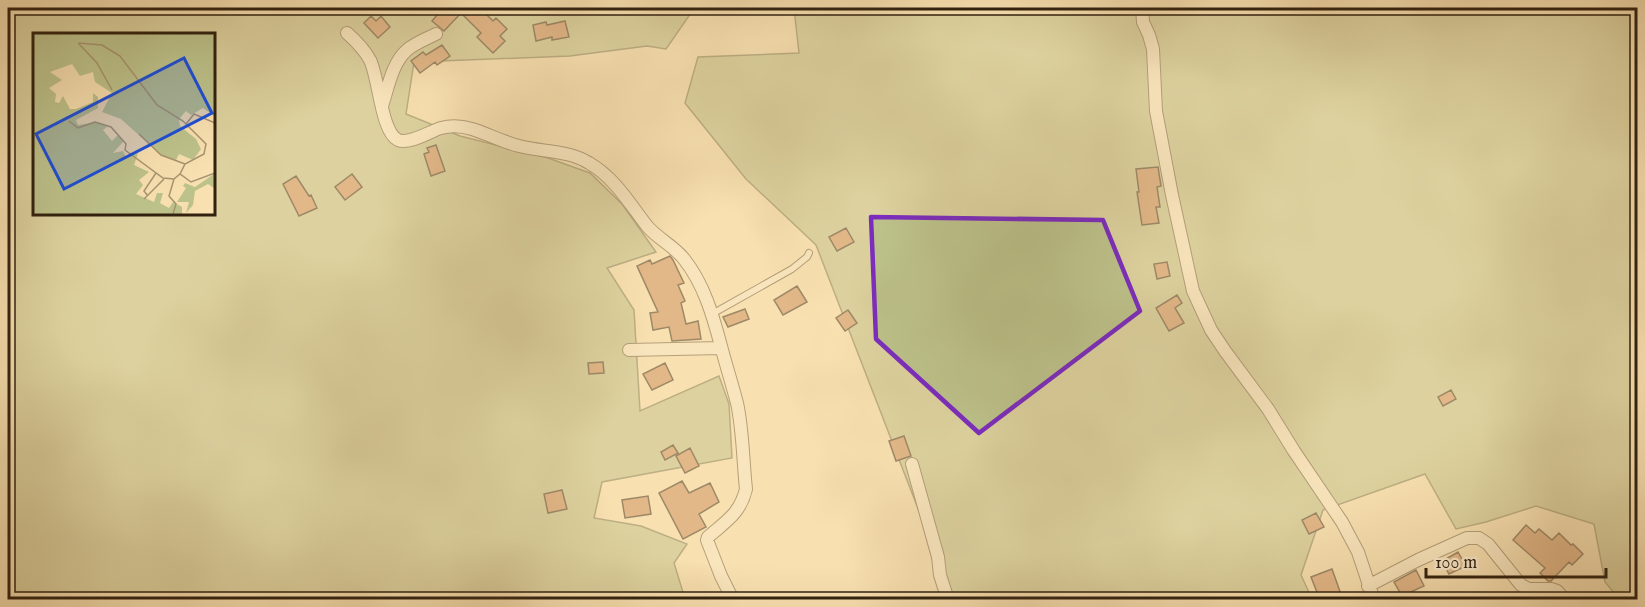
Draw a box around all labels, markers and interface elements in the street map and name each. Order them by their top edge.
inset map [33,33,214,214]
scale bar [1426,541,1606,579]
text: 100 m [1435,552,1477,575]

